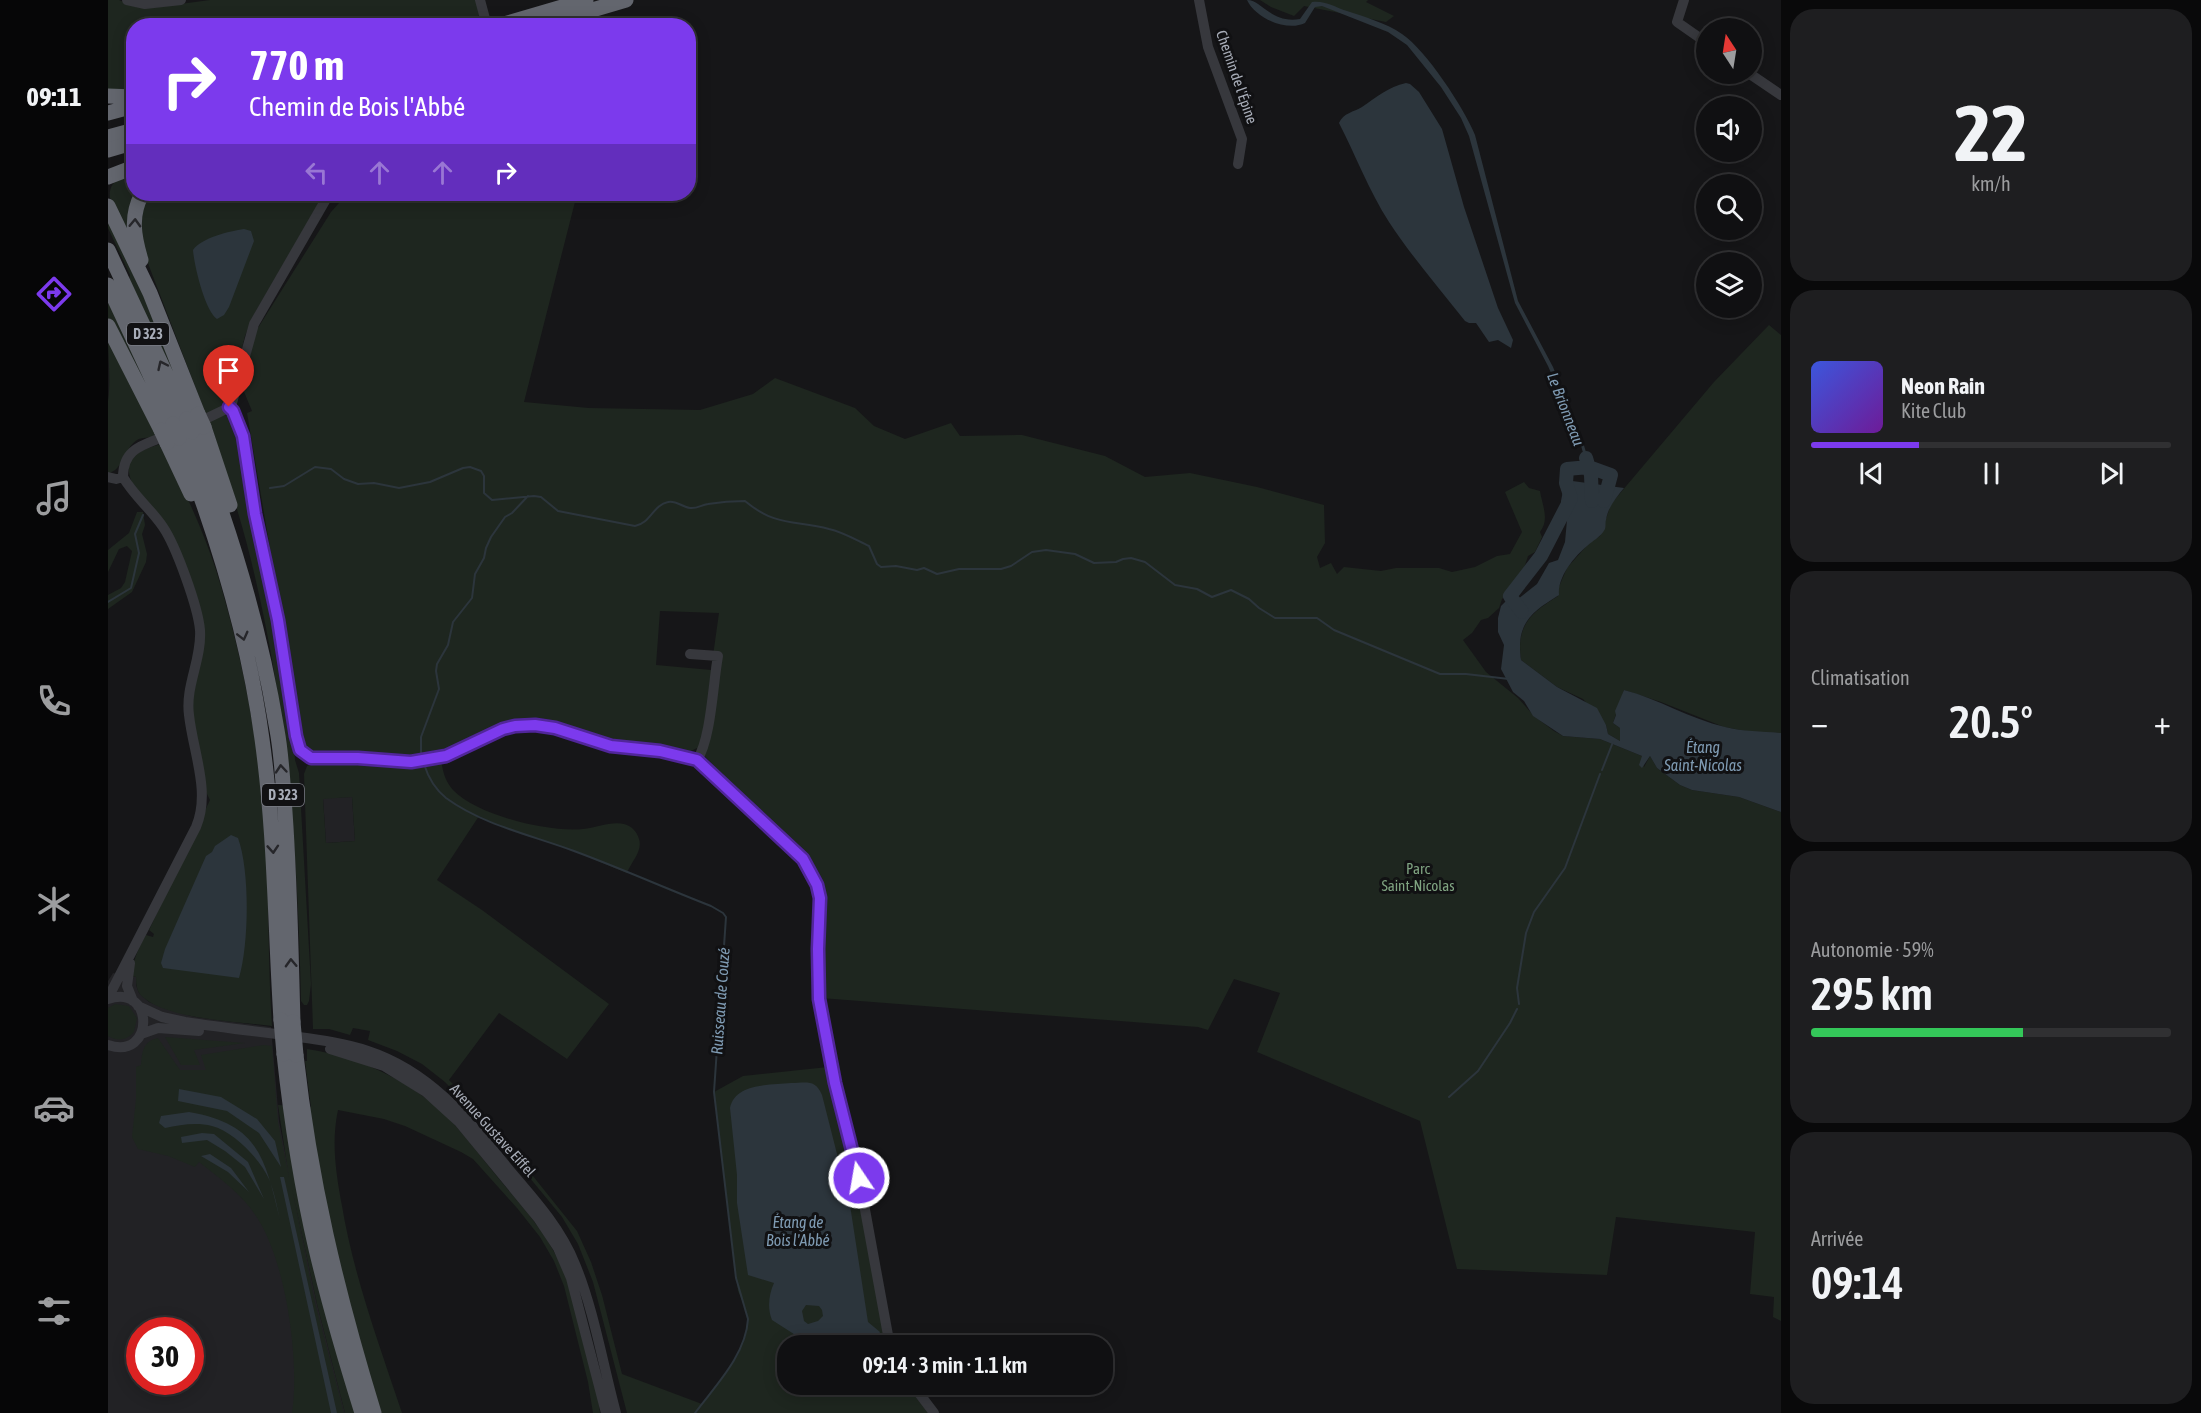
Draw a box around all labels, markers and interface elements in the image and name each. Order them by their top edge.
north arrow [1696,18,1762,84]
map controls [1696,18,1762,318]
street label: Chemin de l'Épine [1213,28,1261,126]
text: 770 m [249,41,344,89]
icon: right [150,42,228,120]
text: 09:11 [26,81,82,112]
text: 22 [1954,88,2028,178]
text: Chemin de Bois l'Abbé [249,91,465,122]
button: sound [1696,96,1762,162]
icon: left [300,156,333,189]
icon: ahead [363,156,396,189]
icon: ahead [426,156,459,189]
icon: right [489,156,522,189]
text: km/h [1971,172,2011,195]
button: search [1696,174,1762,240]
one-way arrow [128,219,141,228]
button: layers [1696,252,1762,318]
icon: directions [33,273,75,315]
road number: D 323 [127,323,169,345]
pin [203,345,254,407]
icon: arrive [212,354,245,387]
one-way arrow [158,361,170,372]
water label: Le Brionneau [1544,370,1588,448]
text: Neon Rain [1901,373,1985,399]
text: Kite Club [1901,399,1966,422]
icon: previous [1855,457,1888,490]
icon: pause [1975,457,2008,490]
icon: next [2095,457,2128,490]
icon: music [33,477,75,519]
one-way arrow [235,630,248,640]
text: Climatisation [1811,666,1910,689]
icon: phone [33,680,75,722]
text: 20.5° [1949,696,2033,748]
text: − [1811,703,1828,741]
text: + [2154,703,2171,741]
water label: Étang Saint-Nicolas [1663,738,1742,774]
one-way arrow [275,764,288,773]
road number: D 323 [262,784,304,806]
one-way arrow [266,845,279,854]
park label: Parc Saint-Nicolas [1381,860,1455,894]
icon: climate [33,883,75,925]
text: Autonomie · 59% [1811,938,1934,961]
water label: Ruisseau de Couzé [707,947,733,1055]
one-way arrow [285,959,298,968]
text: 295 km [1811,968,1933,1020]
street label: Avenue Gustave Eiffel [447,1080,539,1180]
icon: car [33,1087,75,1129]
position arrow [827,1146,891,1210]
water label: Étang de Bois l'Abbé [766,1213,830,1249]
text: Arrivée [1811,1227,1863,1250]
text: 09:14 [1811,1257,1904,1309]
icon: filters [33,1290,75,1332]
speed limit sign: 30 [126,1317,204,1395]
text: 09:14 · 3 min · 1.1 km [863,1352,1027,1378]

